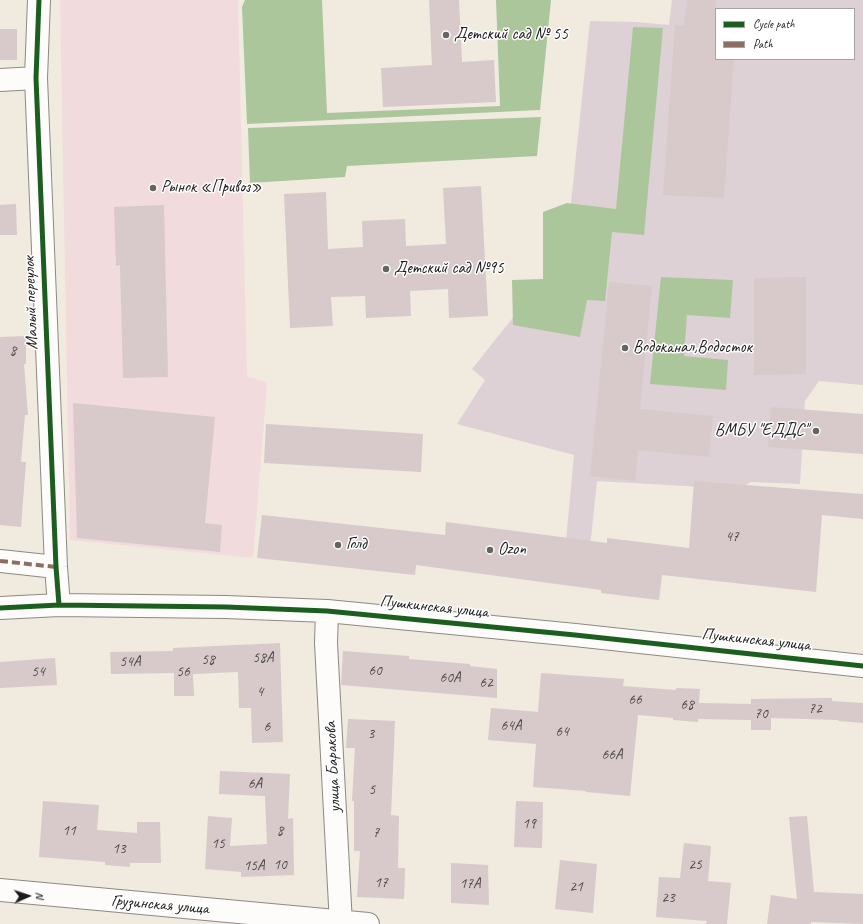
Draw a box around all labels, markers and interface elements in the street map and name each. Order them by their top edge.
legend [715,8,855,60]
text: Cycle path [753,16,795,32]
place label: Детский сад № 55 [454,25,568,45]
marker: Детский сад № 55 [441,30,451,40]
text: Path [753,36,773,52]
place label: Рынок «Привоз» [161,178,262,198]
marker: Рынок «Привоз» [148,183,158,193]
street label: Малый переулок [19,256,43,350]
place label: Детский сад №95 [394,259,504,279]
marker: Детский сад №95 [381,264,391,274]
place label: Водоканал,Водосток [633,338,752,358]
house number: 8 [10,342,16,360]
marker: Водоканал,Водосток [620,343,630,353]
place label: ВМБУ "ЕДДС" [715,421,808,441]
marker: ВМБУ "ЕДДС" [811,426,821,436]
house number: 47 [725,528,739,546]
place label: Голд [346,535,366,555]
marker: Голд [333,540,343,550]
place label: Ozon [498,540,526,560]
marker: Ozon [485,545,495,555]
street label: Пушкинская улица [379,591,489,623]
street label: Пушкинская улица [701,624,811,656]
house number: 58А [252,649,274,667]
house number: 58 [201,651,215,669]
house number: 54А [119,653,141,671]
house number: 60 [368,662,382,680]
house number: 54 [31,663,45,681]
house number: 56 [176,663,190,681]
house number: 60А [439,669,461,687]
house number: 62 [479,674,493,692]
house number: 4 [257,683,263,701]
house number: 66 [628,691,642,709]
house number: 68 [680,696,694,714]
house number: 72 [808,700,822,718]
house number: 70 [754,705,768,723]
house number: 64А [500,717,522,735]
house number: 6 [264,718,270,736]
street label: улица Баракова [320,721,346,813]
house number: 64 [555,723,569,741]
house number: 3 [368,725,374,743]
house number: 66А [601,746,623,764]
house number: 6А [248,775,262,793]
house number: 5 [369,781,375,799]
house number: 19 [522,815,536,833]
house number: 11 [62,822,76,840]
house number: 8 [277,822,283,840]
house number: 7 [373,824,379,842]
house number: 15 [211,835,225,853]
house number: 13 [112,840,126,858]
house number: 10 [273,856,287,874]
house number: 25 [688,856,702,874]
house number: 15А [243,857,265,875]
house number: 17 [374,874,388,892]
house number: 17А [459,875,481,893]
north arrow [8,876,48,916]
house number: 21 [569,878,583,896]
house number: 23 [661,889,675,907]
street label: Грузинская улица [110,891,210,919]
text: N [33,892,47,899]

